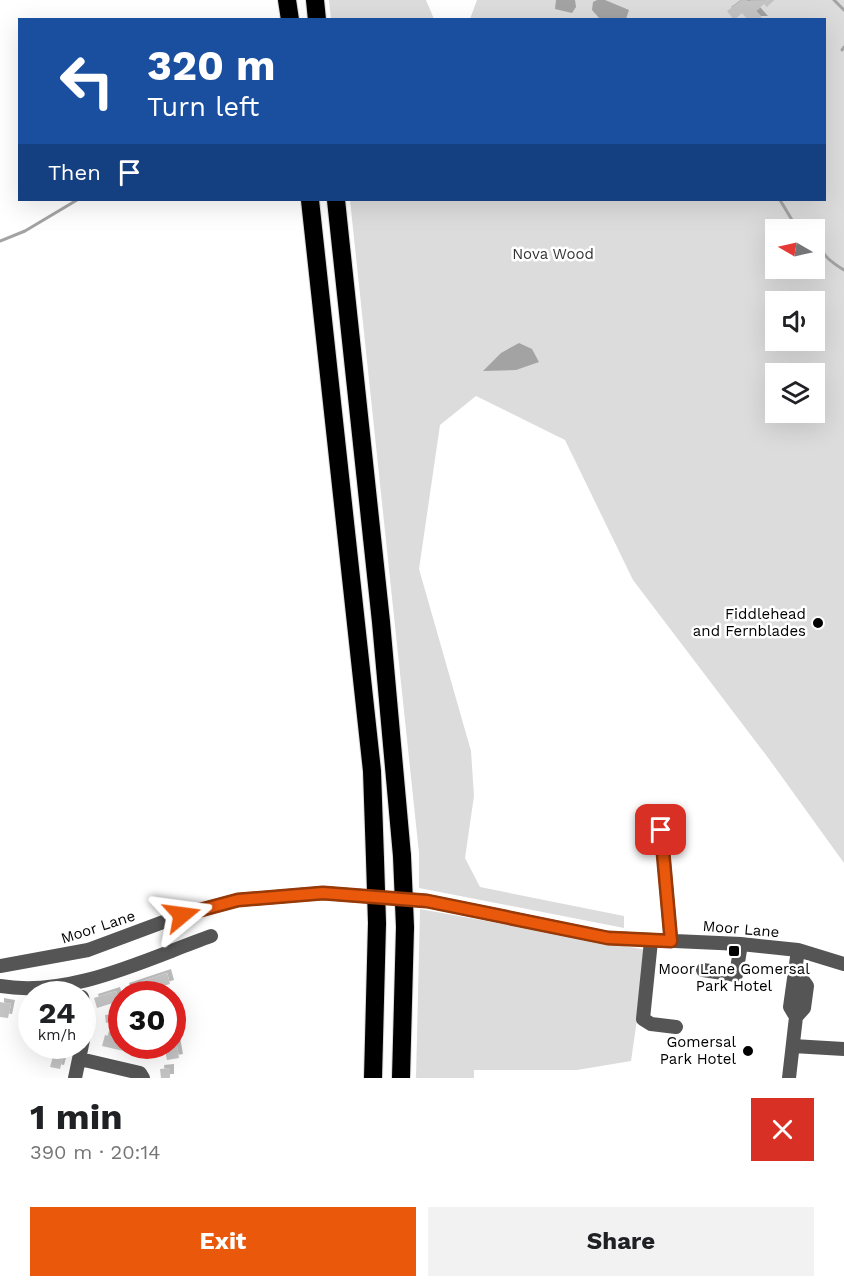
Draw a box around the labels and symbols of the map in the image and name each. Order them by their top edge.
north arrow [765,219,825,279]
park label: Nova Wood [512,245,594,263]
place label: Fiddlehead and Fernblades [693,605,806,640]
marker: Fiddlehead and Fernblades [811,616,825,630]
pin [635,804,686,855]
position arrow [150,883,214,947]
street label: Moor Lane [59,907,137,947]
street label: Moor Lane [702,917,780,941]
marker: Moor Lane Gomersal Park Hotel [727,944,741,958]
place label: Moor Lane Gomersal Park Hotel [658,960,810,995]
speed limit sign: 30 [108,981,186,1059]
place label: Gomersal Park Hotel [660,1033,736,1068]
marker: Gomersal Park Hotel [741,1044,755,1058]

